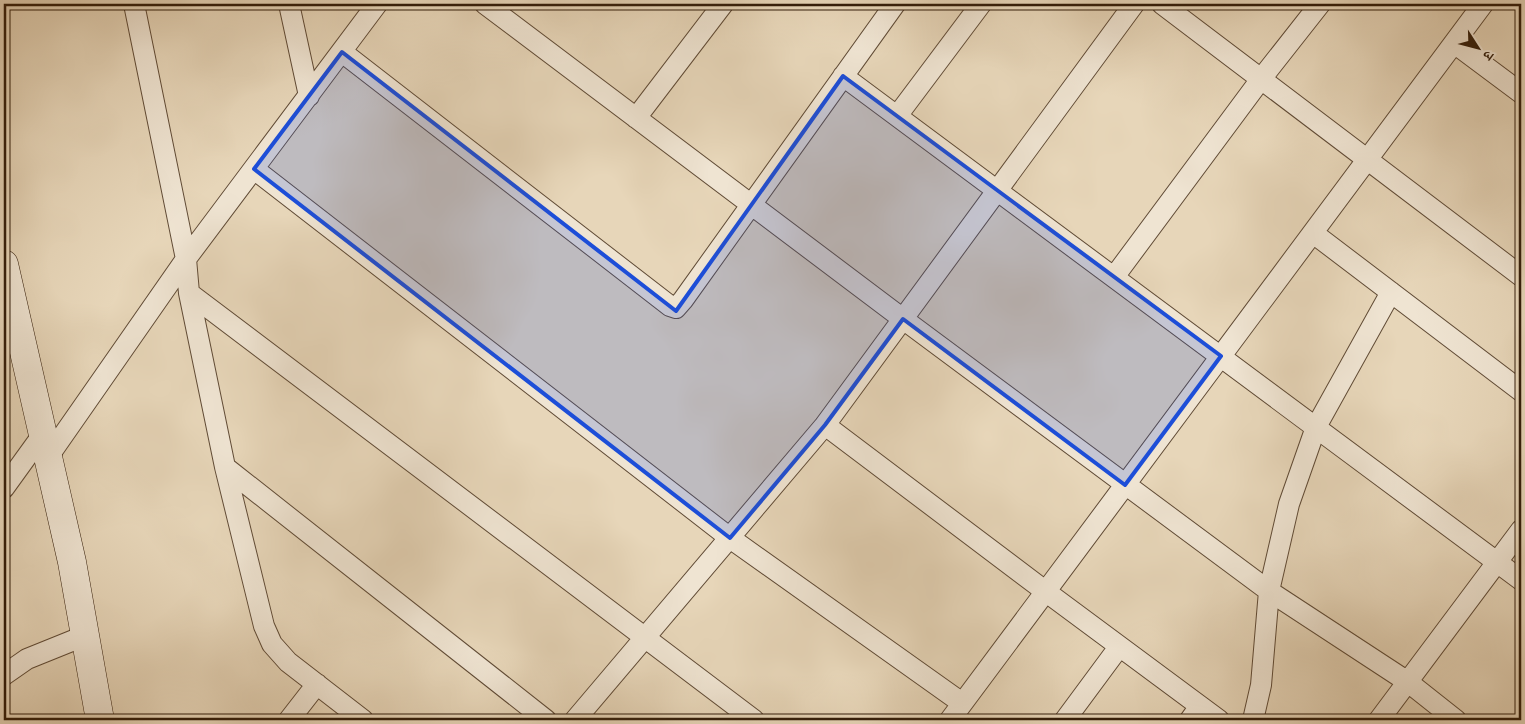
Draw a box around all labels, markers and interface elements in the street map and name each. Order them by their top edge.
north arrow [1452,22,1502,72]
text: उ [1479,47,1498,64]

